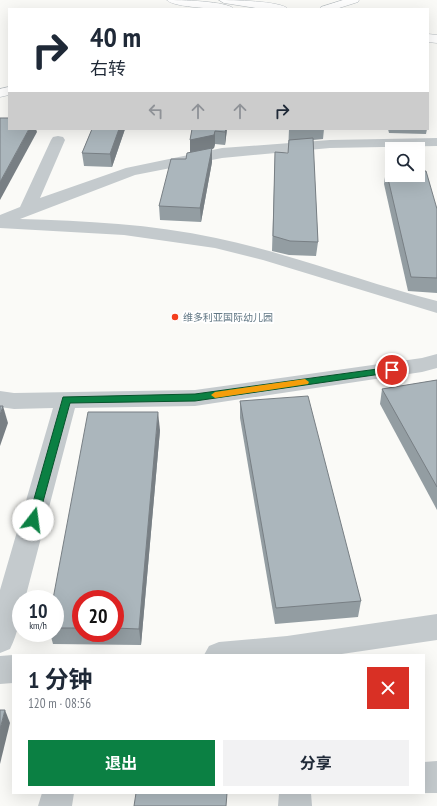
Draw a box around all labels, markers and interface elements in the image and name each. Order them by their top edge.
text: 40 m [90,18,141,55]
icon: right [24,24,76,76]
text: 右转 [90,57,126,80]
icon: left [145,100,167,122]
icon: ahead [187,100,209,122]
icon: ahead [229,100,251,122]
icon: right [271,100,293,122]
map controls [385,142,425,182]
button: search [385,142,425,182]
place label: 维多利亚国际幼儿园 [183,311,273,324]
marker: 维多利亚国际幼儿园 [170,312,180,322]
pin [375,353,409,387]
icon: arrive [381,359,403,381]
position arrow [12,499,54,541]
speed limit sign: 20 [72,590,124,642]
text: 10 [28,598,48,624]
text: km/h [29,619,47,632]
text: 1 分钟 [28,664,92,695]
button: close [367,667,409,709]
text: 120 m · 08:56 [28,695,91,712]
button: 退出 [28,740,215,786]
button: 分享 [223,740,409,786]

